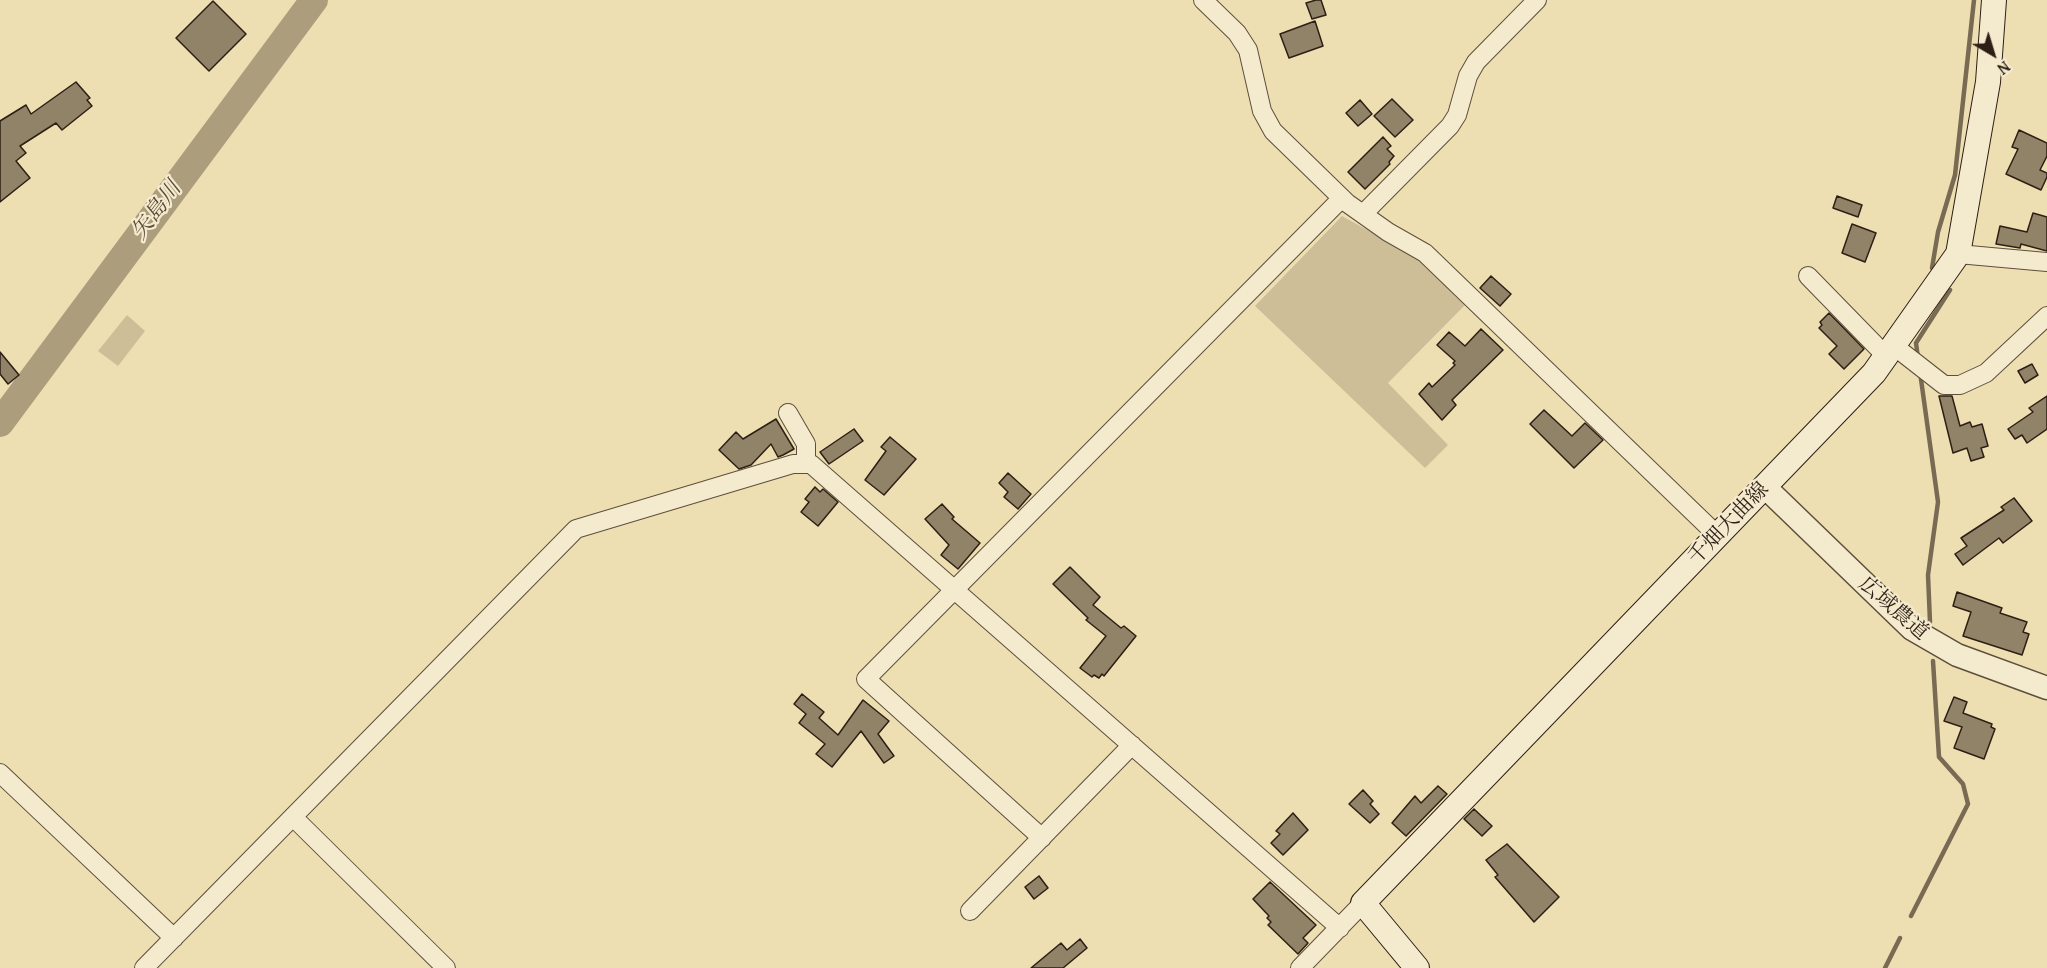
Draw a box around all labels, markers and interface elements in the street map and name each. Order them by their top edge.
north arrow [1963,24,2023,84]
text: N [1992,55,2016,81]
water label: 矢島川 [127,177,187,245]
street label: 千畑大曲線 [1683,477,1775,571]
street label: 広域農道 [1853,572,1933,646]

